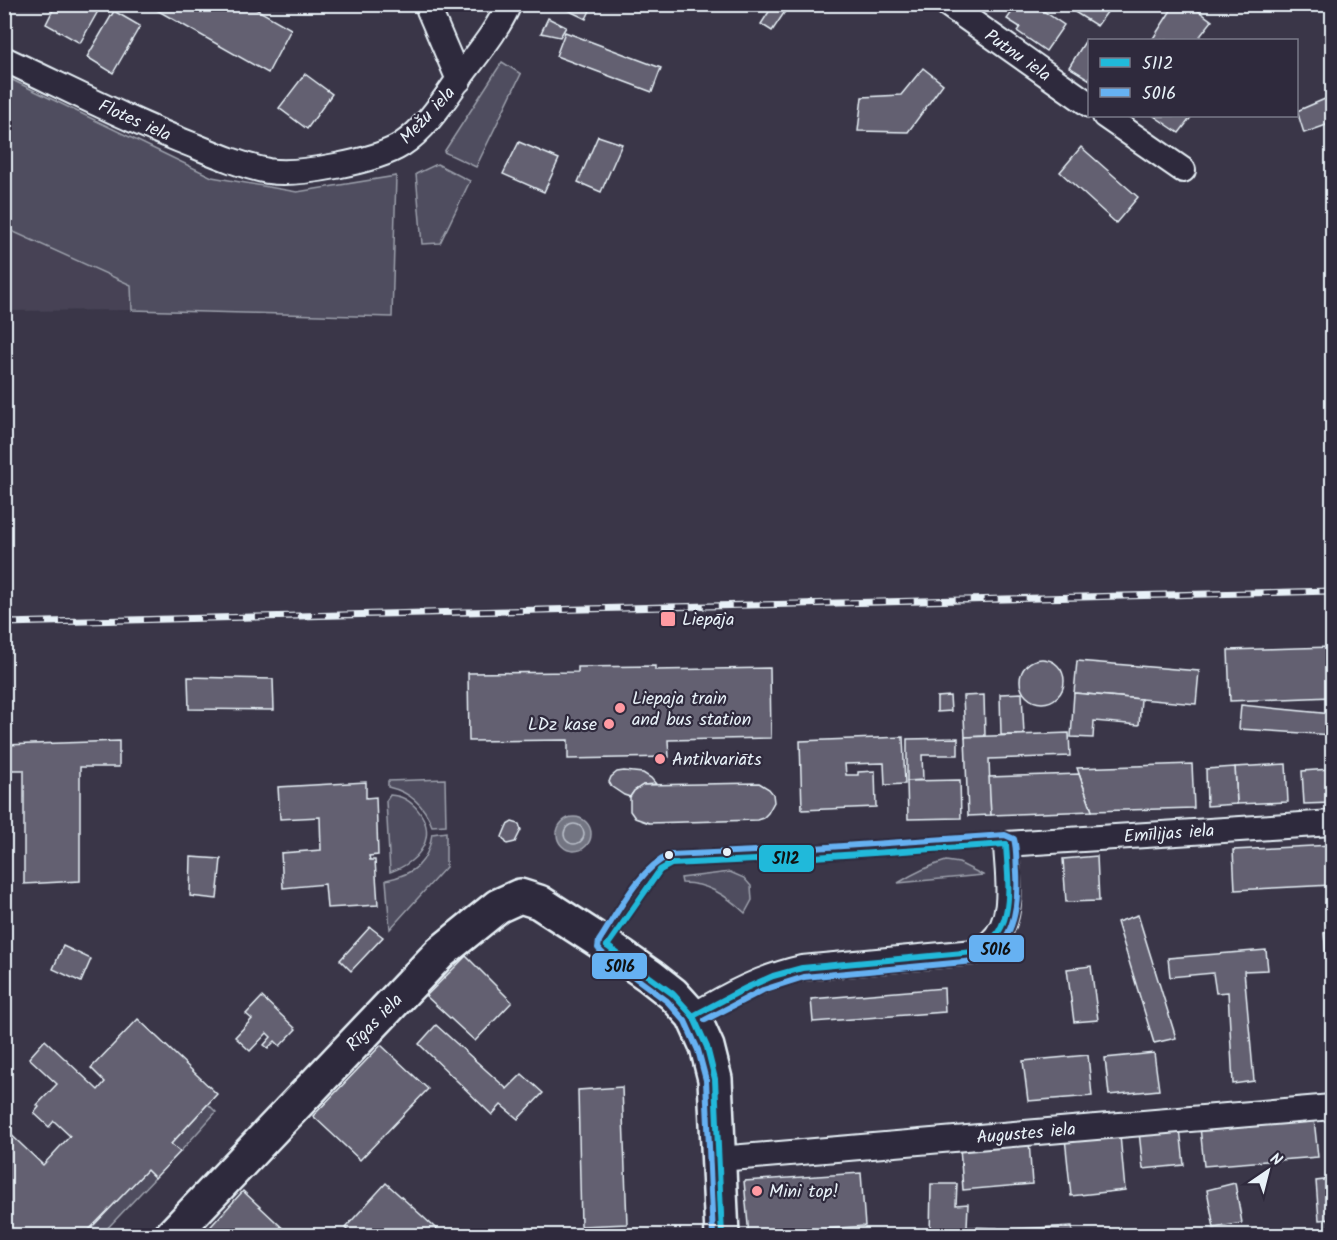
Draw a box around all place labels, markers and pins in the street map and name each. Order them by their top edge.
place label: Liepāja [682,606,734,635]
marker: Liepāja [659,610,677,628]
place label: Liepaja train and bus station [632,685,751,735]
marker: Liepaja train and bus station [613,701,627,715]
place label: LDz kase [528,711,597,740]
marker: LDz kase [602,717,616,731]
place label: Antikvariāts [672,746,762,775]
marker: Antikvariāts [653,752,667,766]
unlabelled marker [721,846,733,858]
unlabelled marker [663,849,675,861]
place label: Mini top! [769,1178,839,1207]
marker: Mini top! [750,1184,764,1198]

